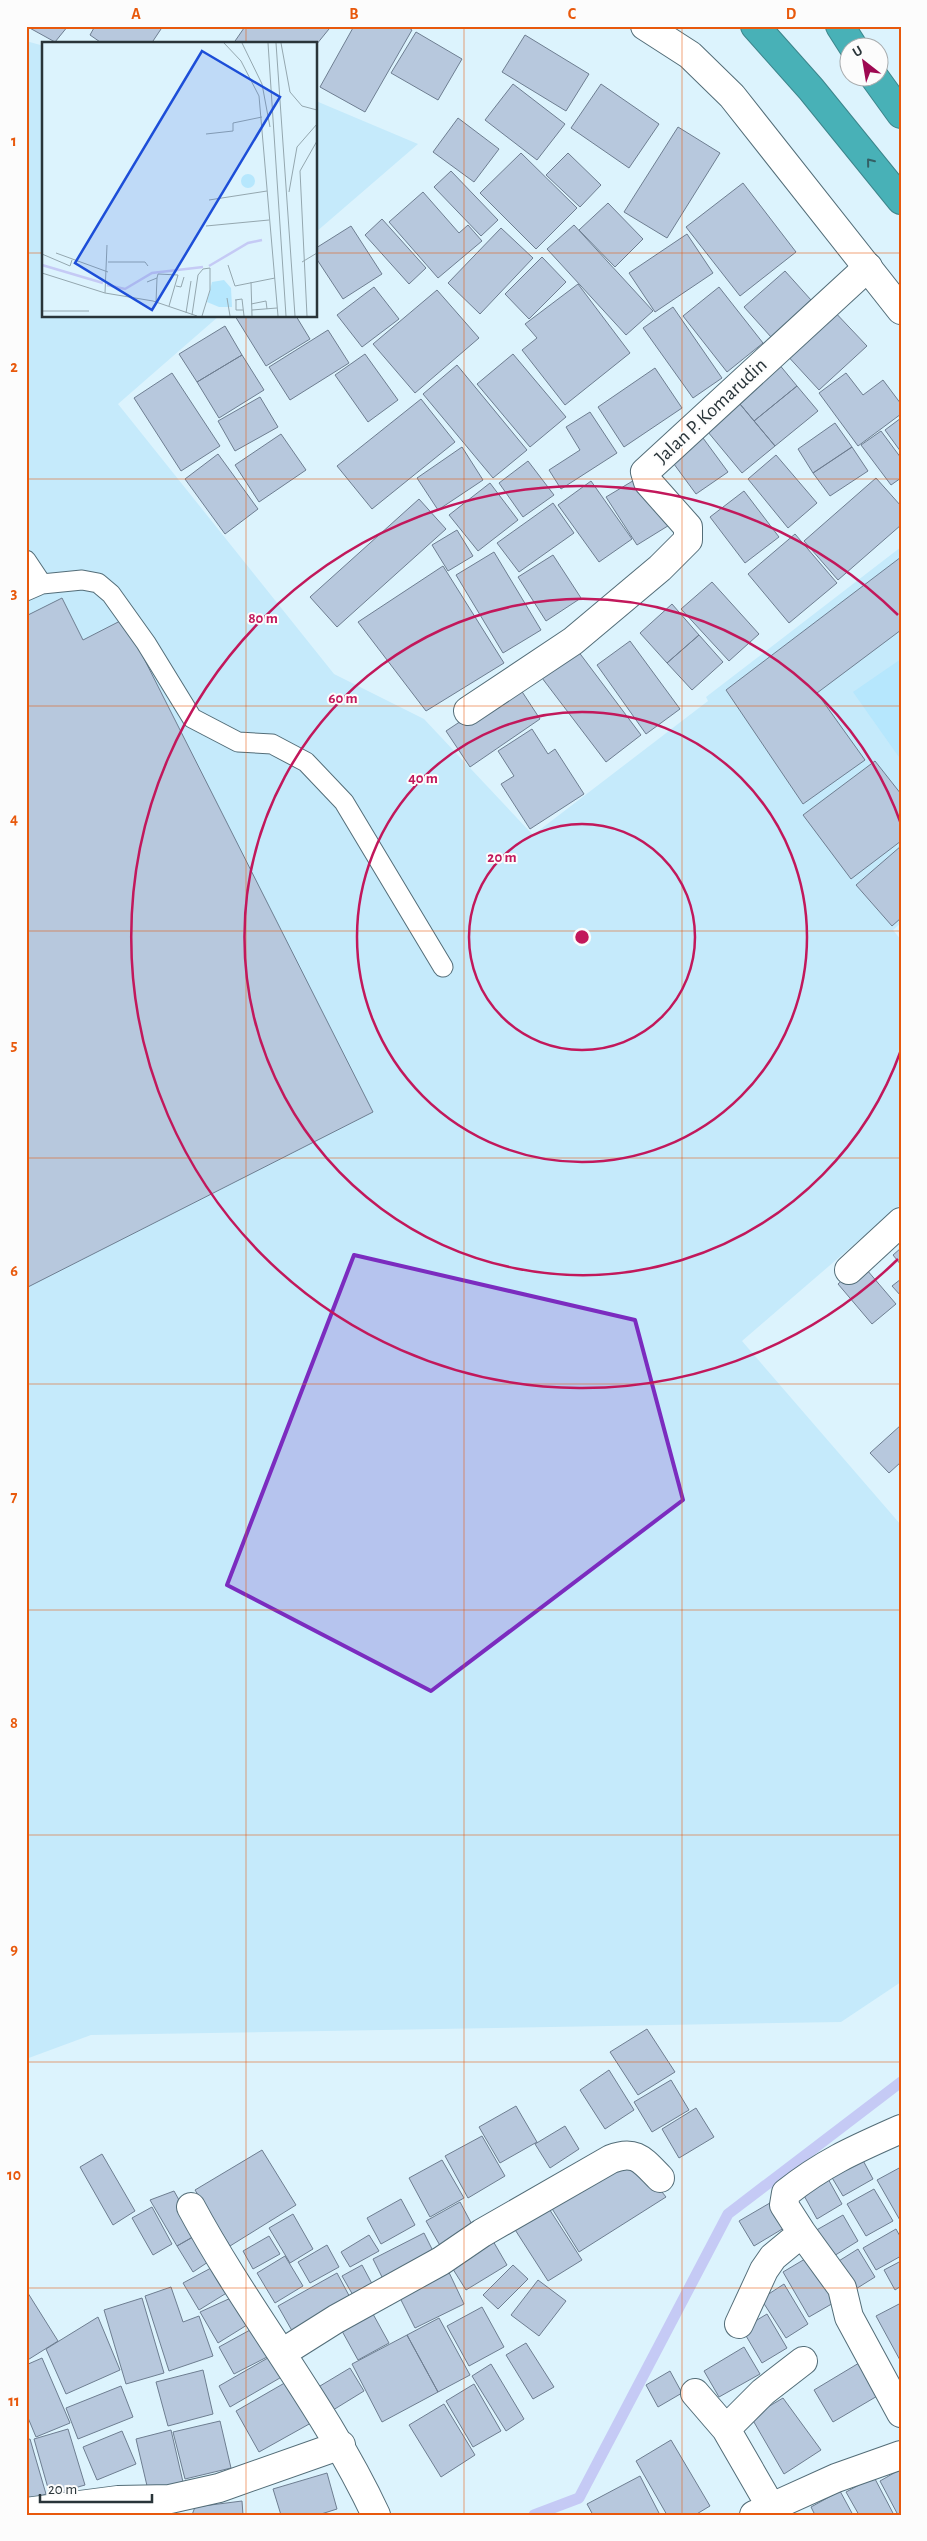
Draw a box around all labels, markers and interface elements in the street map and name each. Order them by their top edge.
text: A [131,6,141,22]
text: B [349,6,359,22]
text: C [568,6,577,22]
text: D [786,6,797,22]
north arrow [840,38,890,88]
inset map [42,42,318,318]
text: U [850,43,865,60]
text: 1 [11,133,17,149]
one-way arrow [868,159,876,168]
street label: Jalan P. Komarudin [651,354,771,468]
text: 2 [10,359,18,375]
text: 3 [11,585,18,601]
text: 80 m [248,611,278,626]
text: 60 m [328,691,358,706]
text: 40 m [408,771,438,786]
text: 4 [10,811,18,827]
text: 20 m [487,850,517,865]
centre of rings [573,928,591,946]
text: 5 [11,1037,18,1053]
text: 6 [10,1263,18,1279]
text: 7 [11,1489,18,1505]
text: 8 [10,1715,18,1731]
text: 9 [10,1941,18,1957]
text: 10 [7,2167,21,2183]
text: 11 [8,2393,20,2409]
scale bar [40,2471,152,2503]
text: 20 m [48,2482,77,2497]

